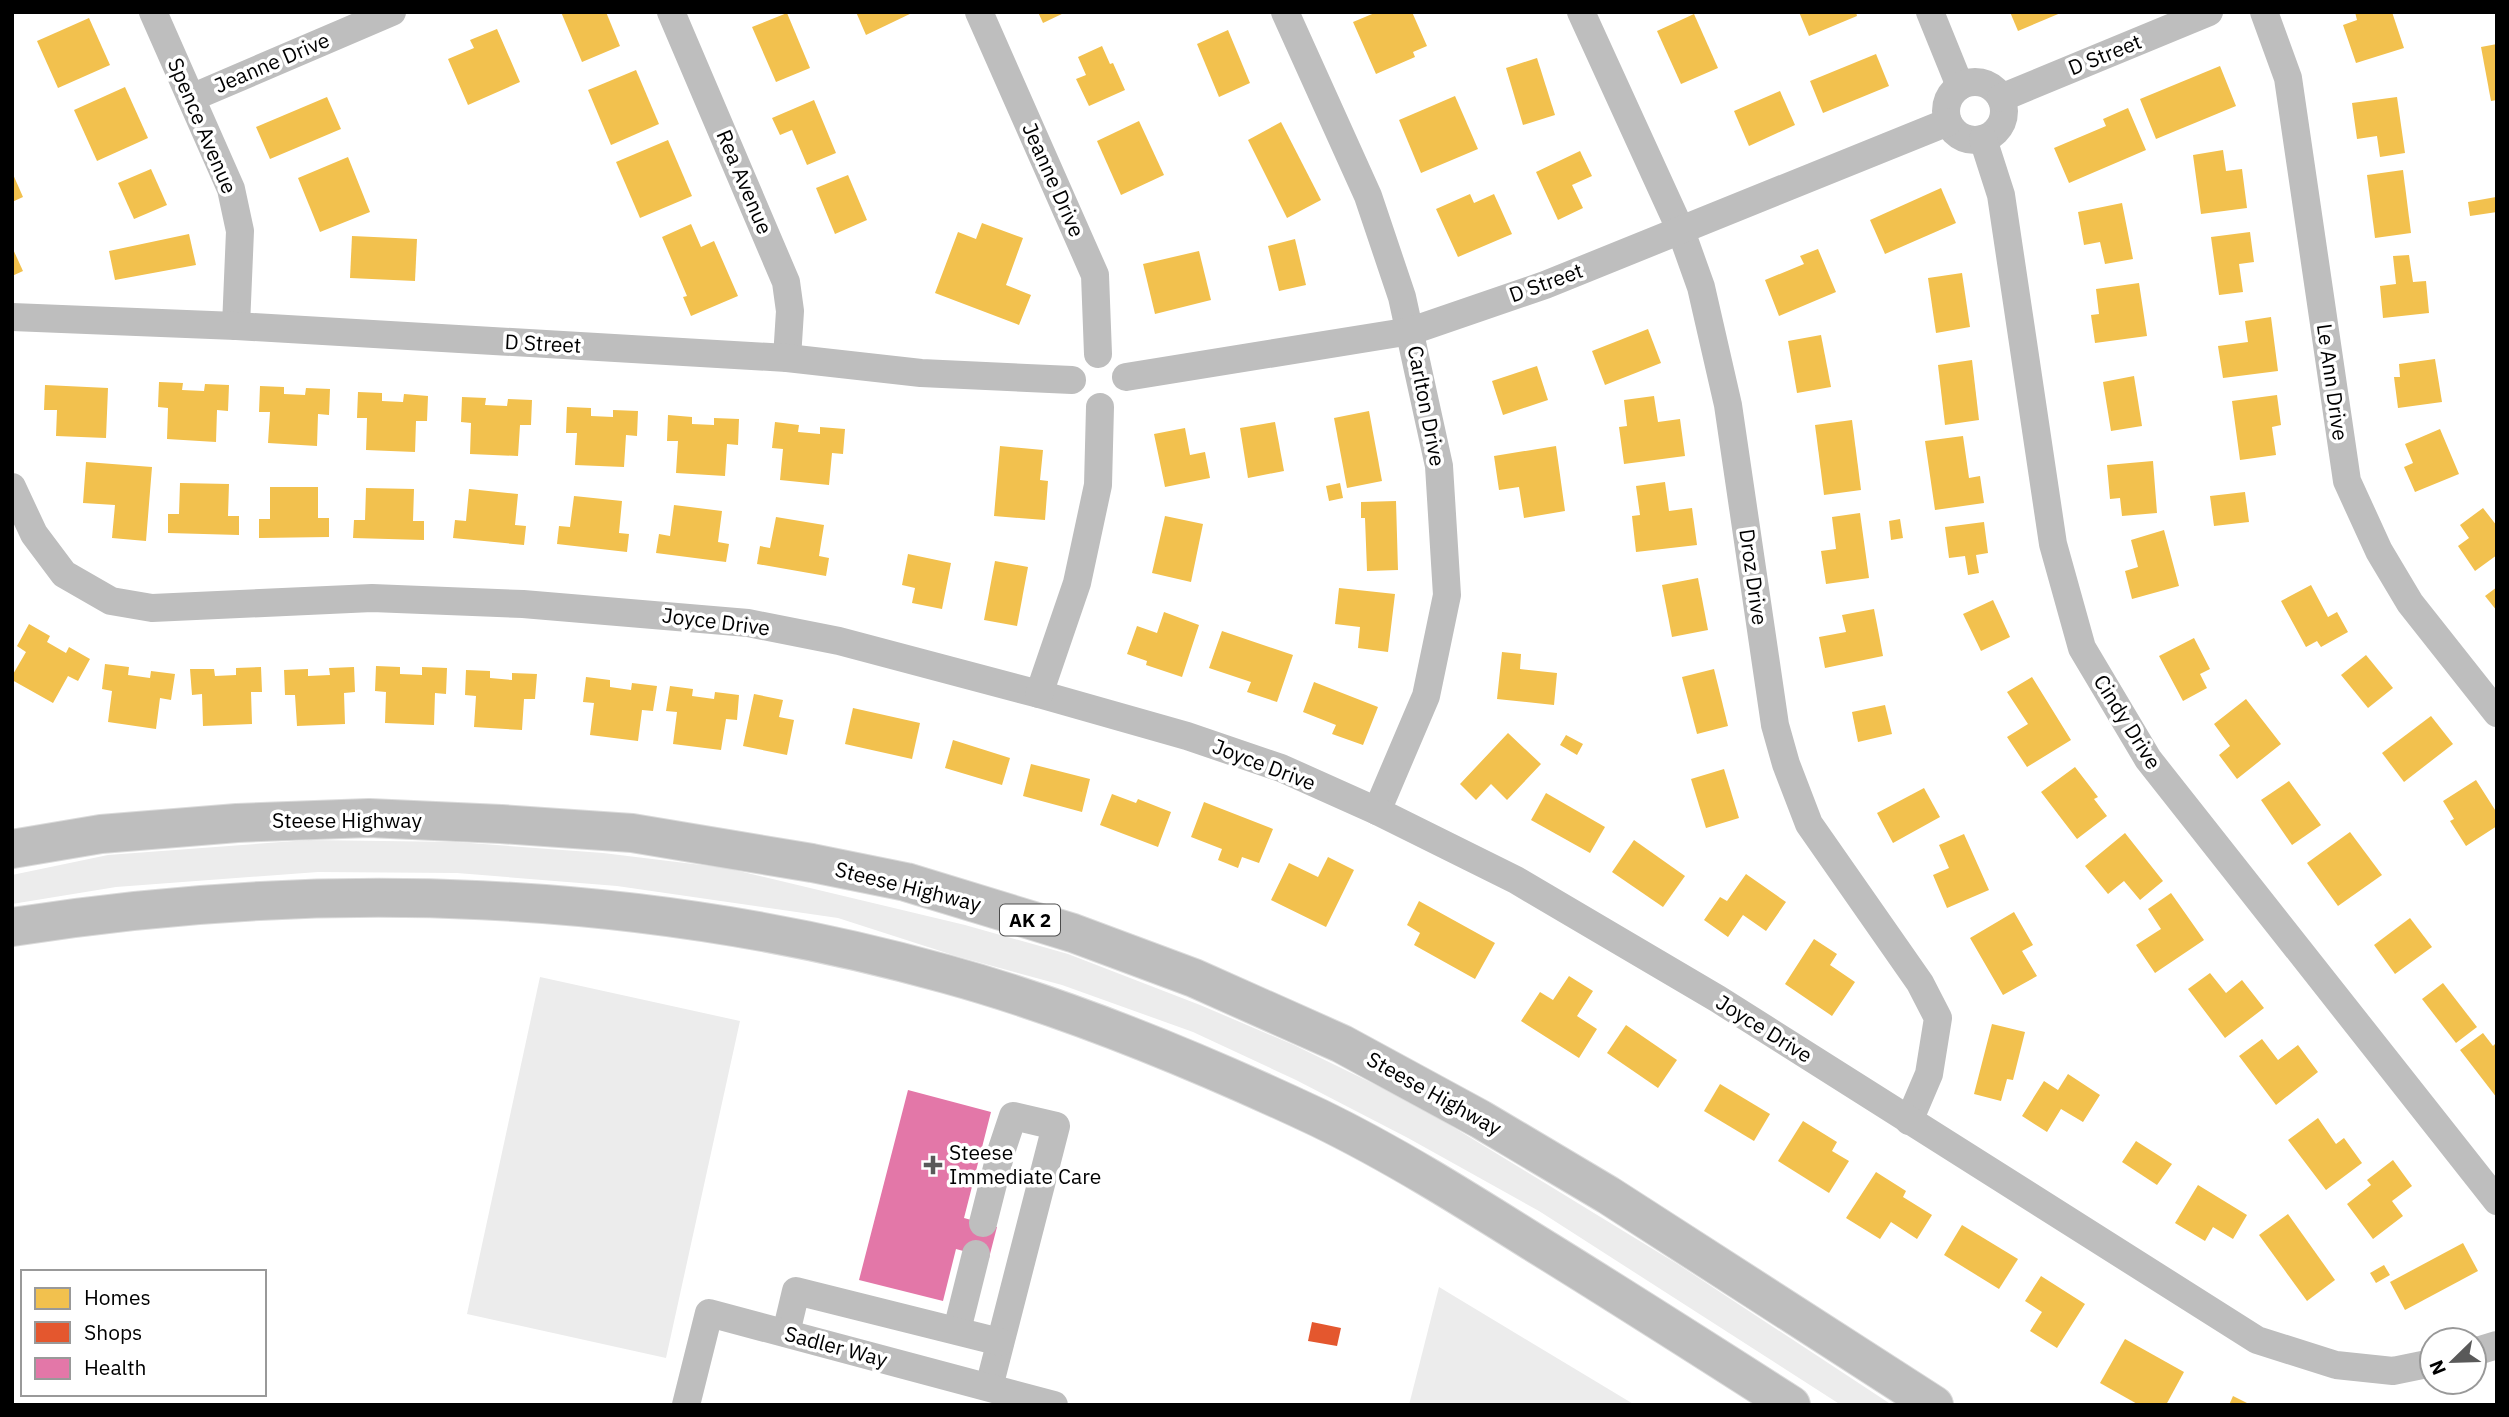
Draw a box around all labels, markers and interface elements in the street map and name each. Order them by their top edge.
street label: Jeanne Drive [210,25,333,99]
street label: D Street [2064,27,2145,81]
street label: Spence Avenue [162,53,244,198]
street label: Jeanne Drive [1016,118,1092,241]
street label: Rea Avenue [710,125,779,238]
street label: D Street [1505,256,1586,308]
street label: Le Ann Drive [2311,322,2355,442]
street label: D Street [504,327,582,359]
street label: Carlton Drive [1402,343,1452,468]
street label: Droz Drive [1733,527,1775,627]
street label: Joyce Drive [661,601,772,642]
street label: Cindy Drive [2088,669,2168,774]
street label: Joyce Drive [1209,732,1320,797]
street label: Steese Highway [272,806,422,834]
street label: Steese Highway [832,854,985,918]
road number: AK 2 [1000,904,1060,936]
street label: Joyce Drive [1711,988,1818,1069]
street label: Steese Highway [1362,1045,1507,1142]
place label: Steese Immediate Care [949,1138,1101,1190]
marker: Steese Immediate Care [923,1155,943,1175]
legend [21,1270,266,1396]
text: Homes [84,1283,151,1311]
text: Shops [84,1318,142,1346]
street label: Sadler Way [782,1319,891,1373]
north arrow [2418,1326,2488,1396]
text: Health [84,1353,147,1381]
text: N [2424,1357,2451,1379]

